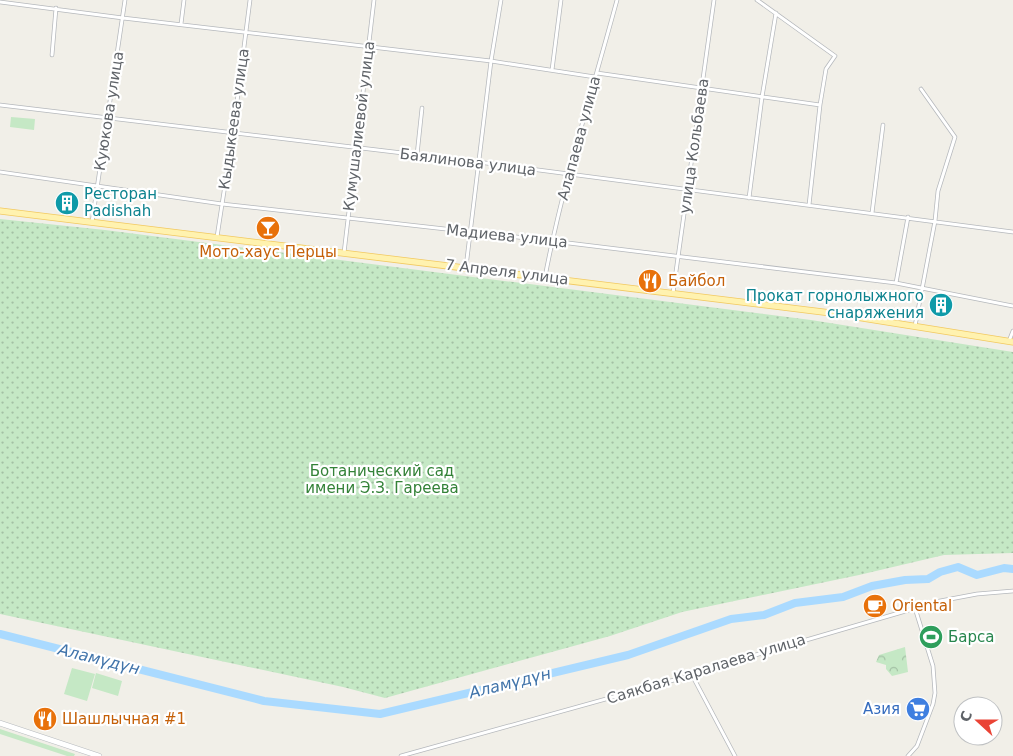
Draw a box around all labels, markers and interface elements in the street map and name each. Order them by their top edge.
street label: Кумушалиевой улица [340,40,378,212]
street label: Кыдыкеева улица [215,47,253,191]
street label: Куюкова улица [91,50,127,172]
street label: Алапаева улица [554,74,604,202]
street label: улица Кольбаева [676,77,712,215]
street label: Баялинова улица [399,145,537,179]
place label: Ресторан Padishah [84,185,157,220]
building icon: Ресторан Padishah [54,190,80,216]
bar icon: Мото-хаус Перцы [255,215,281,241]
street label: Мадиева улица [445,221,569,251]
place label: Мото-хаус Перцы [199,243,337,261]
street label: 7 Апреля улица [444,256,570,288]
restaurant icon: Байбол [637,268,663,294]
place label: Байбол [668,272,725,290]
place label: Прокат горнолыжного снаряжения [746,287,924,322]
building icon: Прокат горнолыжного снаряжения [928,292,954,318]
park label: Ботанический сад имени Э.З. Гареева [305,462,459,497]
cafe icon: Oriental [862,593,888,619]
place label: Oriental [892,597,952,615]
sports icon: Барса [918,624,944,650]
place label: Барса [948,628,994,646]
street label: Саякбая Каралаева улица [604,630,808,708]
water label: Аламүдүн [55,639,142,678]
water label: Аламүдүн [466,664,553,703]
supermarket icon: Азия [905,696,931,722]
north arrow [953,696,1003,746]
place label: Азия [863,700,900,718]
restaurant icon: Шашлычная #1 [32,706,58,732]
text: С [957,709,975,724]
place label: Шашлычная #1 [62,710,186,728]

